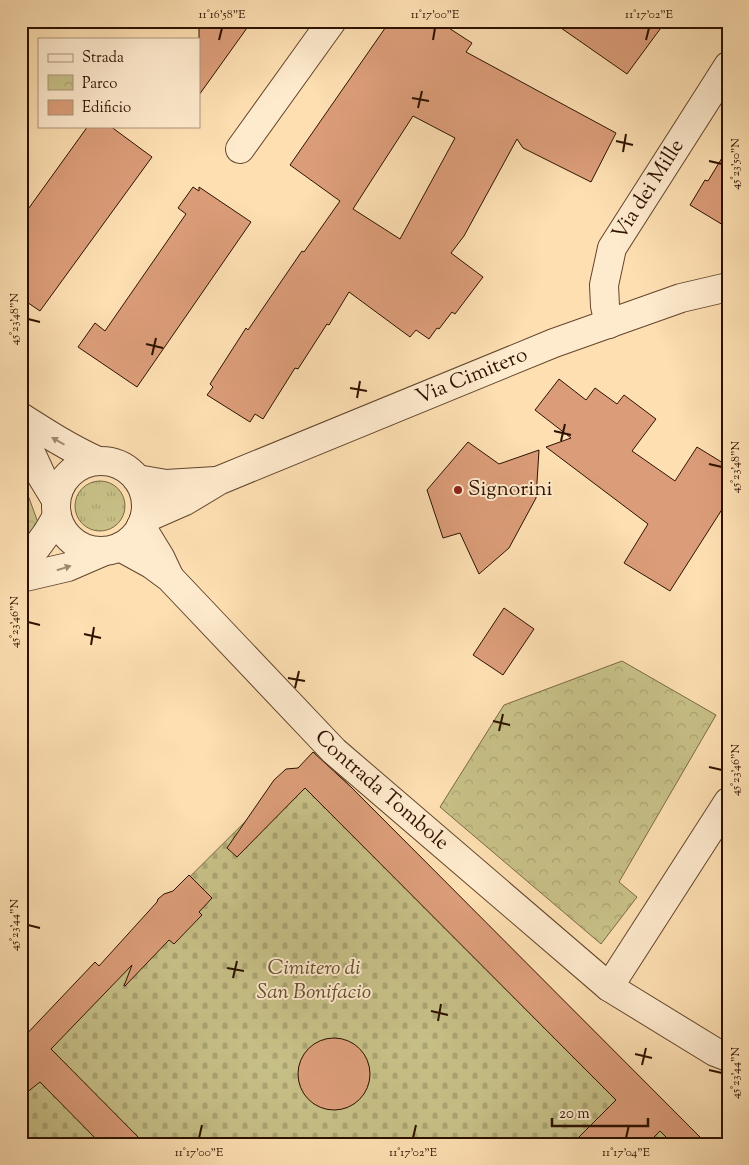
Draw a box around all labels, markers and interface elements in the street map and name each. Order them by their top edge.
text: 11°16'58"E [199,6,246,24]
text: 11°17'00"E [411,6,460,24]
text: 11°17'02"E [625,6,674,24]
legend [38,38,200,128]
text: Strada [82,48,124,69]
text: Parco [82,74,118,95]
text: Edificio [82,98,131,119]
street label: Via dei Mille [606,134,692,246]
text: 45°23'50"N [727,138,745,190]
text: 45°23'48"N [6,292,24,345]
street label: Via Cimitero [412,340,532,413]
one-way arrow [52,436,65,445]
text: 45°23'48"N [727,440,745,493]
place label: Signorini [468,475,553,505]
marker: Signorini [452,484,464,496]
one-way arrow [57,563,72,571]
text: 45°23'46"N [6,596,24,648]
street label: Contrada Tombole [307,724,455,858]
text: 45°23'46"N [727,744,745,796]
text: 45°23'44"N [6,898,24,951]
park label: Cimitero di San Bonifacio [257,954,371,1008]
text: 45°23'44"N [727,1046,745,1099]
scale bar [552,1095,648,1127]
text: 20 m [559,1104,590,1125]
text: 11°17'00"E [175,1144,224,1162]
text: 11°17'02"E [389,1144,438,1162]
text: 11°17'04"E [602,1144,651,1162]

